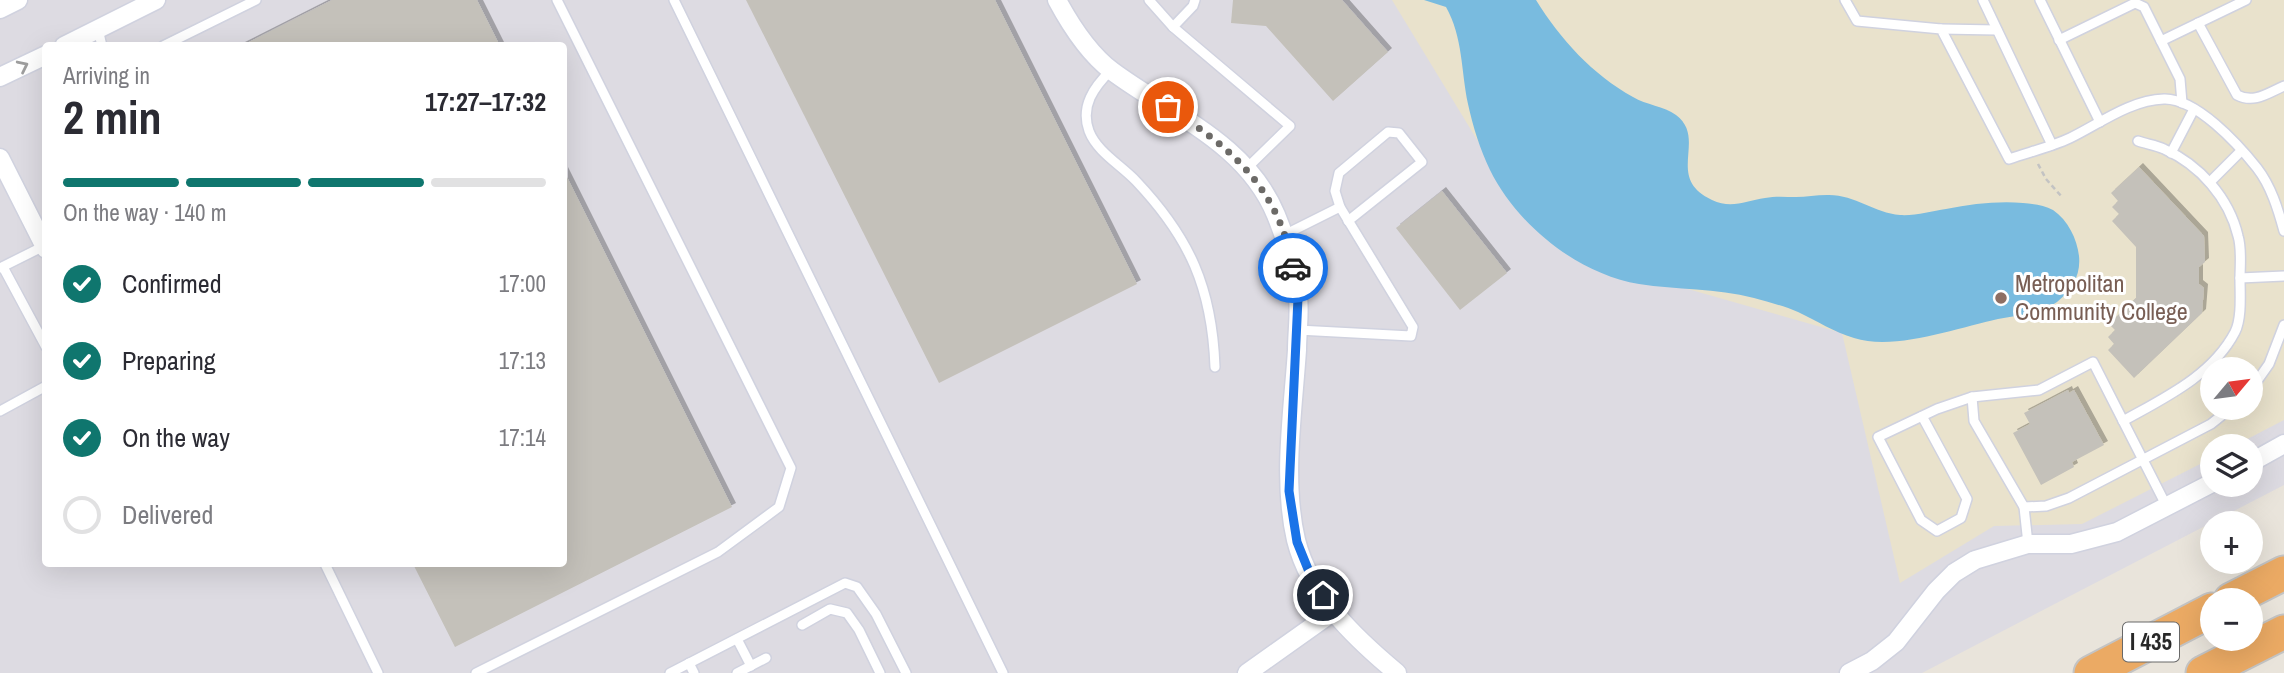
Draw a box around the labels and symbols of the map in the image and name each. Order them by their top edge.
one-way arrow [16,60,28,74]
pin [1138,77,1198,137]
courier [1258,233,1328,303]
place label: Metropolitan Community College [2015,267,2188,327]
marker: Metropolitan Community College [1993,290,2009,306]
north arrow [2200,357,2263,420]
pin [1293,565,1353,625]
road number: I 435 [2123,622,2179,662]

